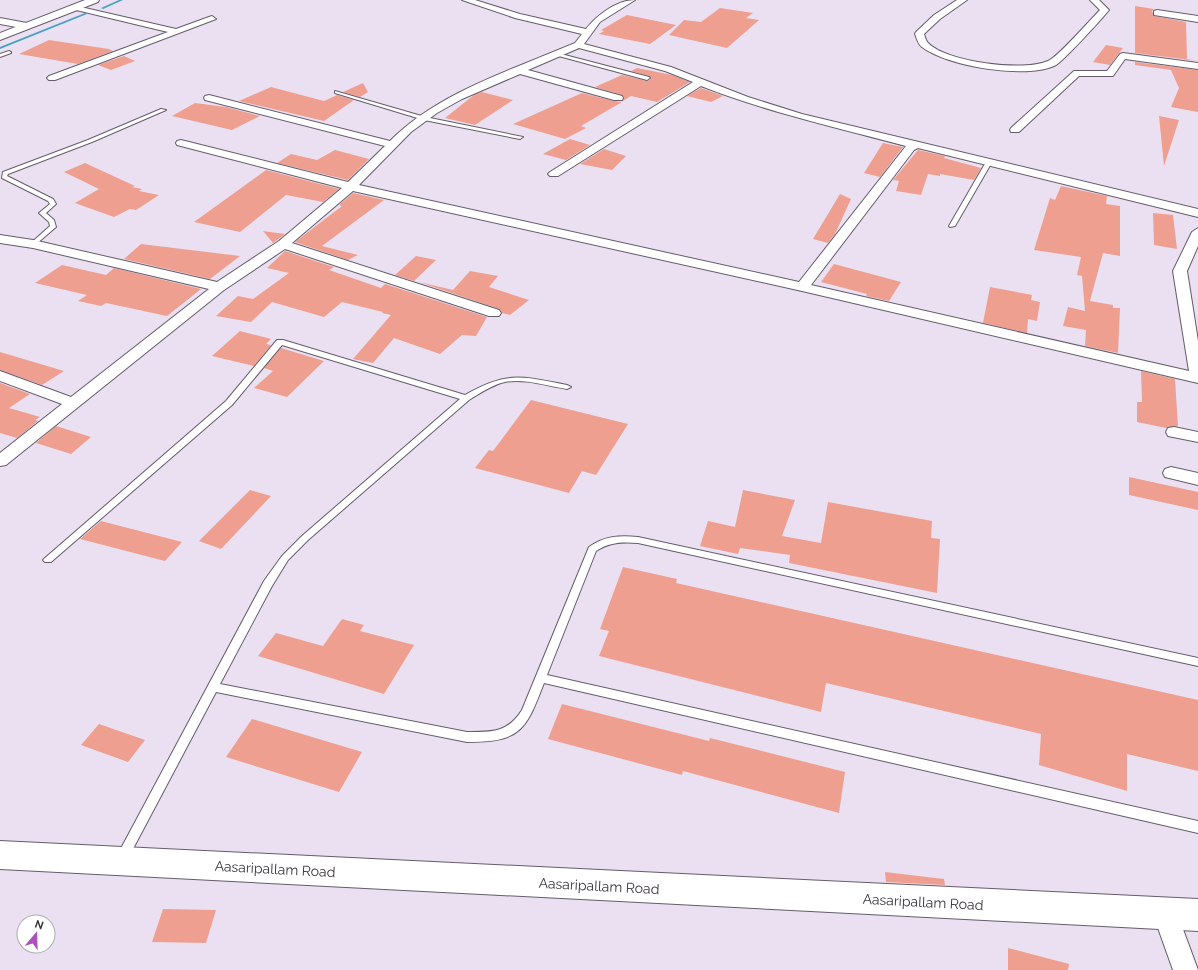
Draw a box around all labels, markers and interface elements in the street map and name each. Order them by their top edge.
street label: Aasaripallam Road [214,858,336,880]
street label: Aasaripallam Road [538,875,660,897]
street label: Aasaripallam Road [862,891,984,913]
north arrow [16,914,56,954]
text: N [33,918,45,933]

